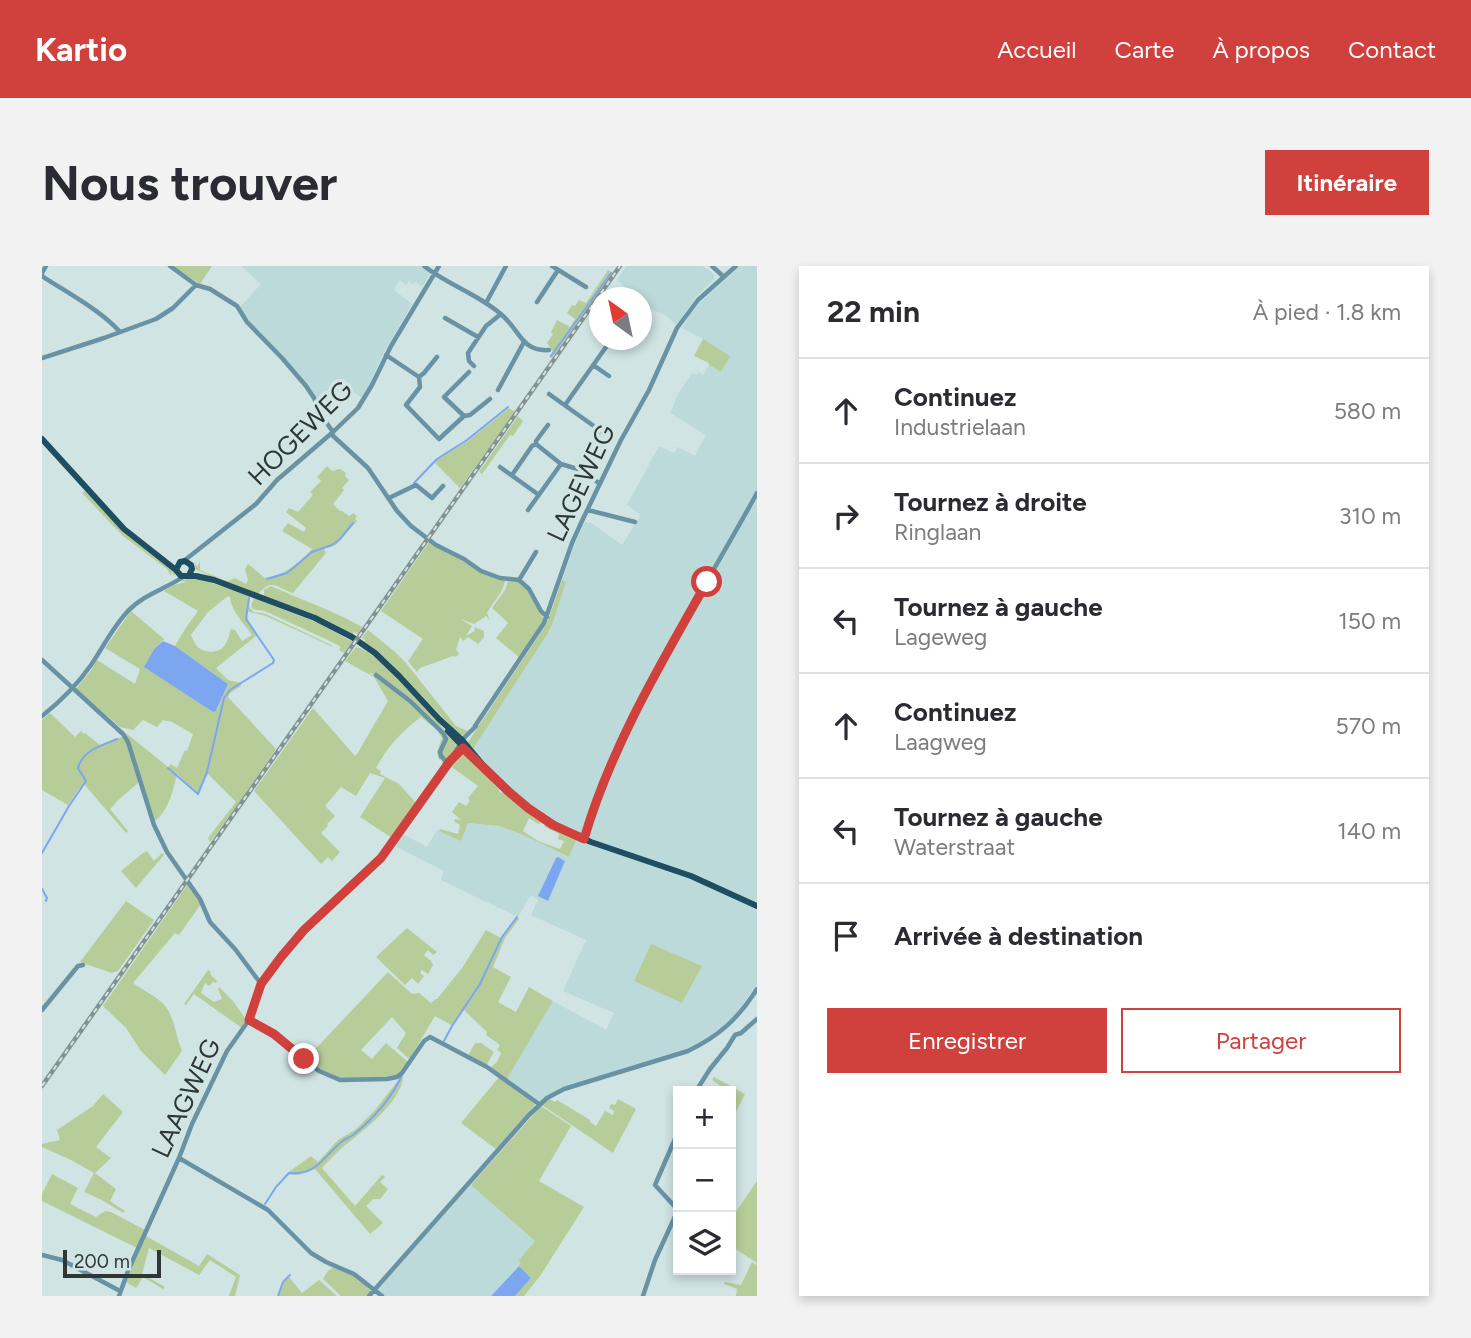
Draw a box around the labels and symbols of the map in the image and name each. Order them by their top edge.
north arrow [589,287,652,350]
street label: HOGEWEG [241,374,359,492]
street label: LAGEWEG [540,419,622,547]
route start [691,566,722,597]
street label: LAAGWEG [144,1033,228,1163]
route end [288,1043,319,1074]
scale bar [63,1247,161,1279]

